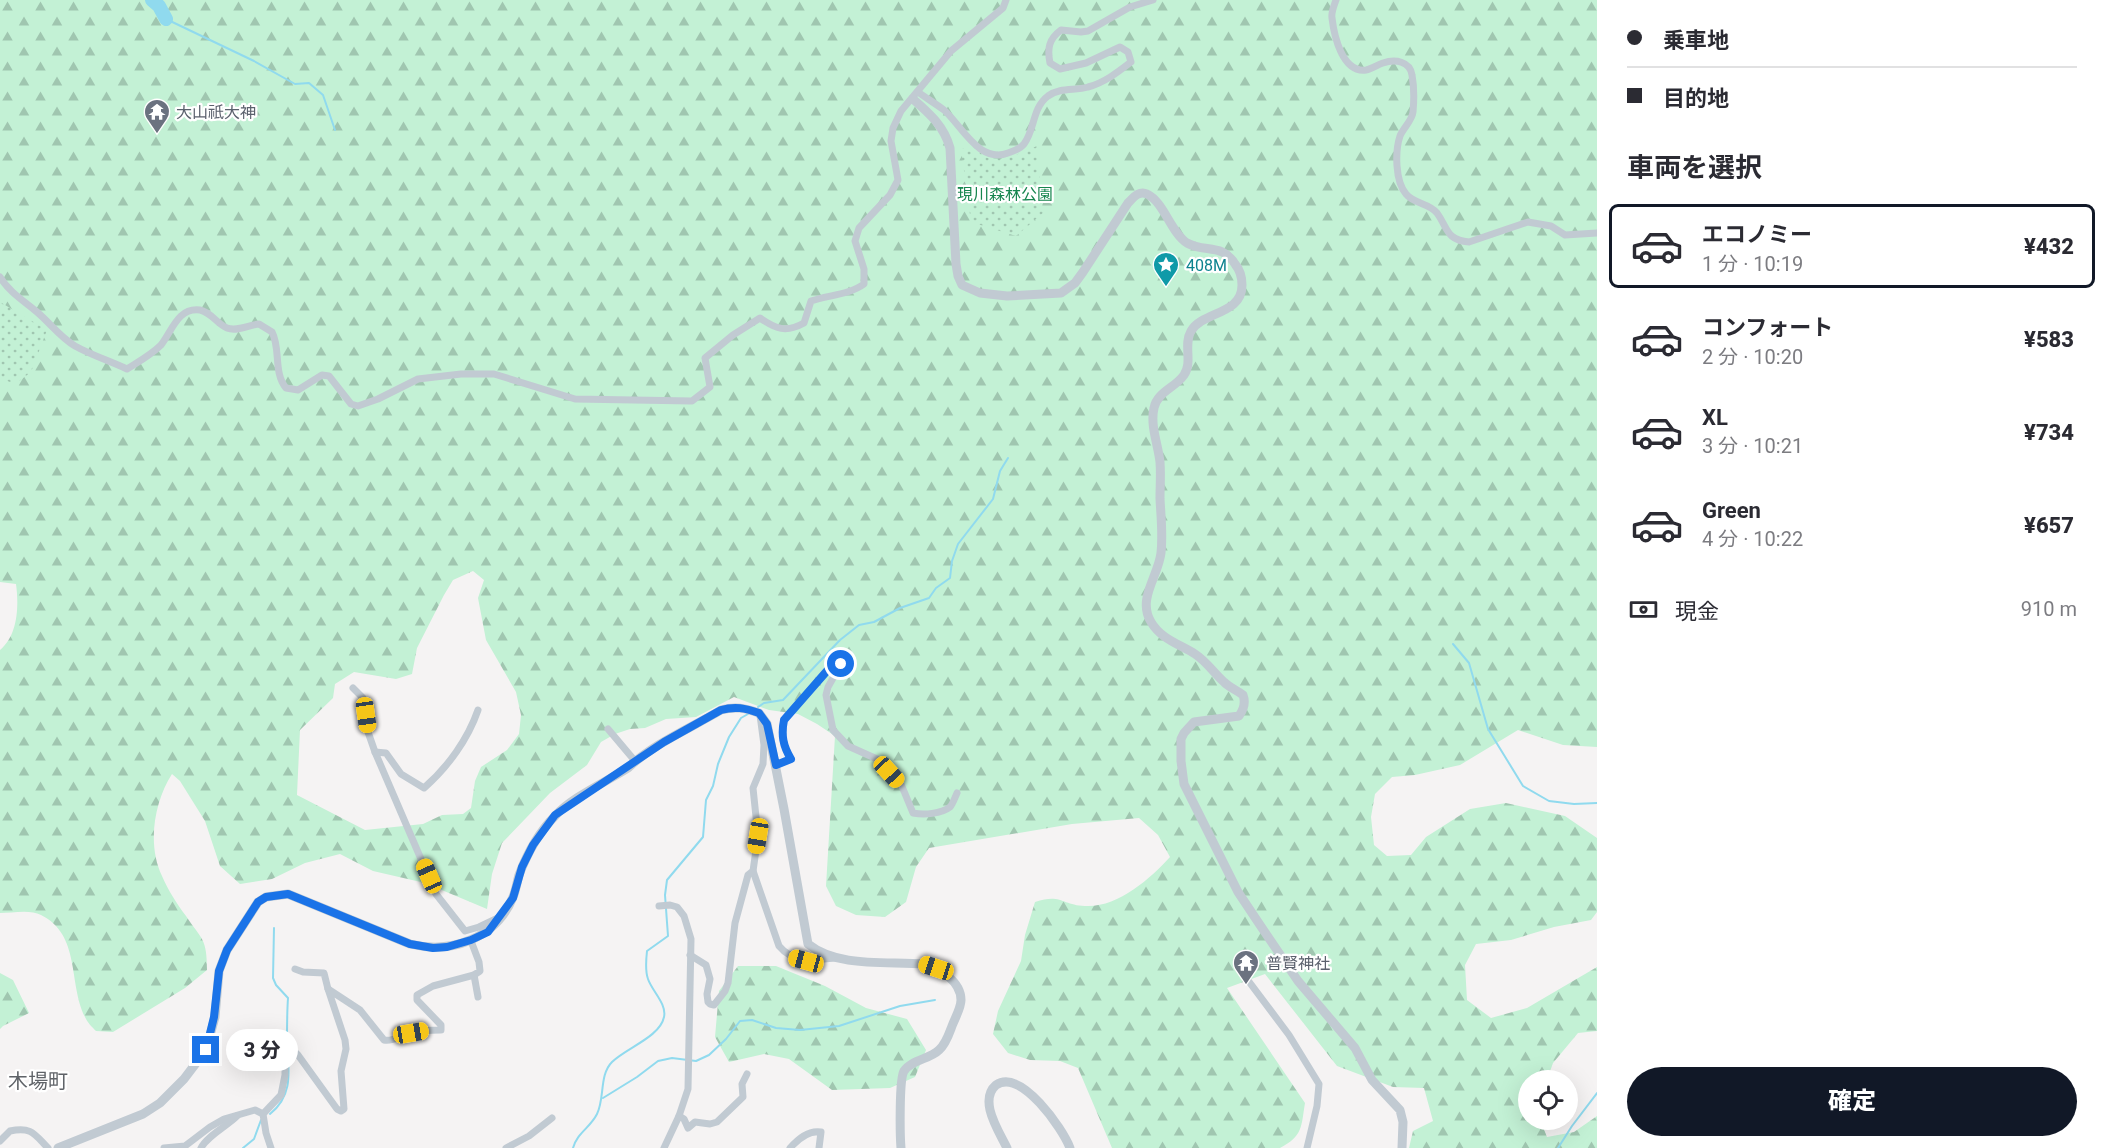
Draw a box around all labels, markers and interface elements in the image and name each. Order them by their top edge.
text: 乗車地 [1663,28,1729,53]
text: 目的地 [1663,86,1729,111]
temple icon: 大山祇大神 [142,97,172,135]
place label: 大山祇大神 [176,103,256,122]
text: 車両を選択 [1627,152,1762,184]
park label: 現川森林公園 [957,185,1053,204]
icon: car [1630,219,1684,273]
text: エコノミー [1702,222,1812,247]
text: ¥432 [2024,234,2074,259]
place icon: 408M [1151,250,1181,288]
text: 1 分 · 10:19 [1702,252,1803,276]
place label: 408M [1186,256,1227,275]
icon: car [1630,312,1684,366]
text: コンフォート [1702,315,1833,340]
text: ¥583 [2024,327,2074,352]
text: 2 分 · 10:20 [1702,345,1803,369]
icon: car [1630,405,1684,459]
text: XL [1702,405,1728,430]
text: ¥734 [2024,420,2074,445]
text: 3 分 · 10:21 [1702,434,1803,458]
icon: car [1630,498,1684,552]
text: Green [1702,498,1761,523]
text: ¥657 [2024,513,2074,538]
text: 4 分 · 10:22 [1702,527,1803,551]
icon: cash [1627,593,1660,626]
text: 910 m [2021,597,2077,621]
text: 現金 [1675,599,1719,624]
route start [827,650,854,677]
car [355,696,377,734]
car [870,753,908,791]
car [746,817,770,855]
car [413,856,445,896]
car [786,948,826,974]
temple icon: 普賢神社 [1231,948,1261,986]
car [916,954,956,982]
place label: 普賢神社 [1266,954,1330,973]
car [392,1021,430,1045]
callout: 3 分 [227,1029,299,1071]
route end [192,1036,219,1063]
text: 3 分 [244,1038,280,1062]
button: 確定 [1627,1067,2077,1136]
district label: 木場町 [8,1069,68,1093]
map controls [1518,1070,1578,1130]
button: locate [1518,1070,1578,1130]

